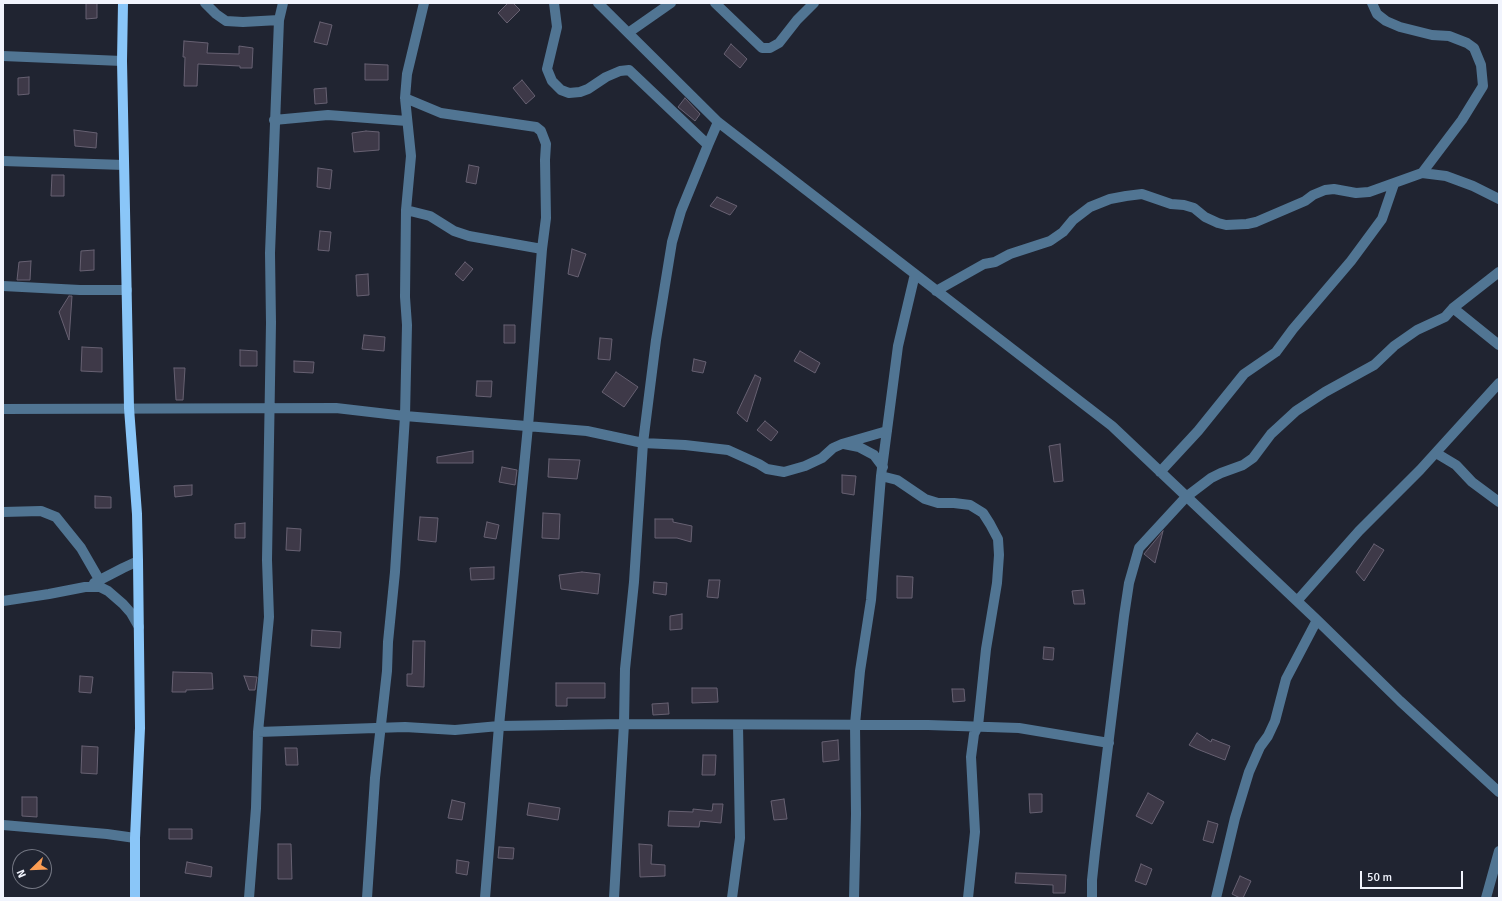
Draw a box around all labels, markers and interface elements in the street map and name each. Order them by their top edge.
north arrow [12,849,52,889]
scale bar [1362,863,1465,889]
text: N [14,867,29,880]
text: 50 m [1367,870,1392,885]

